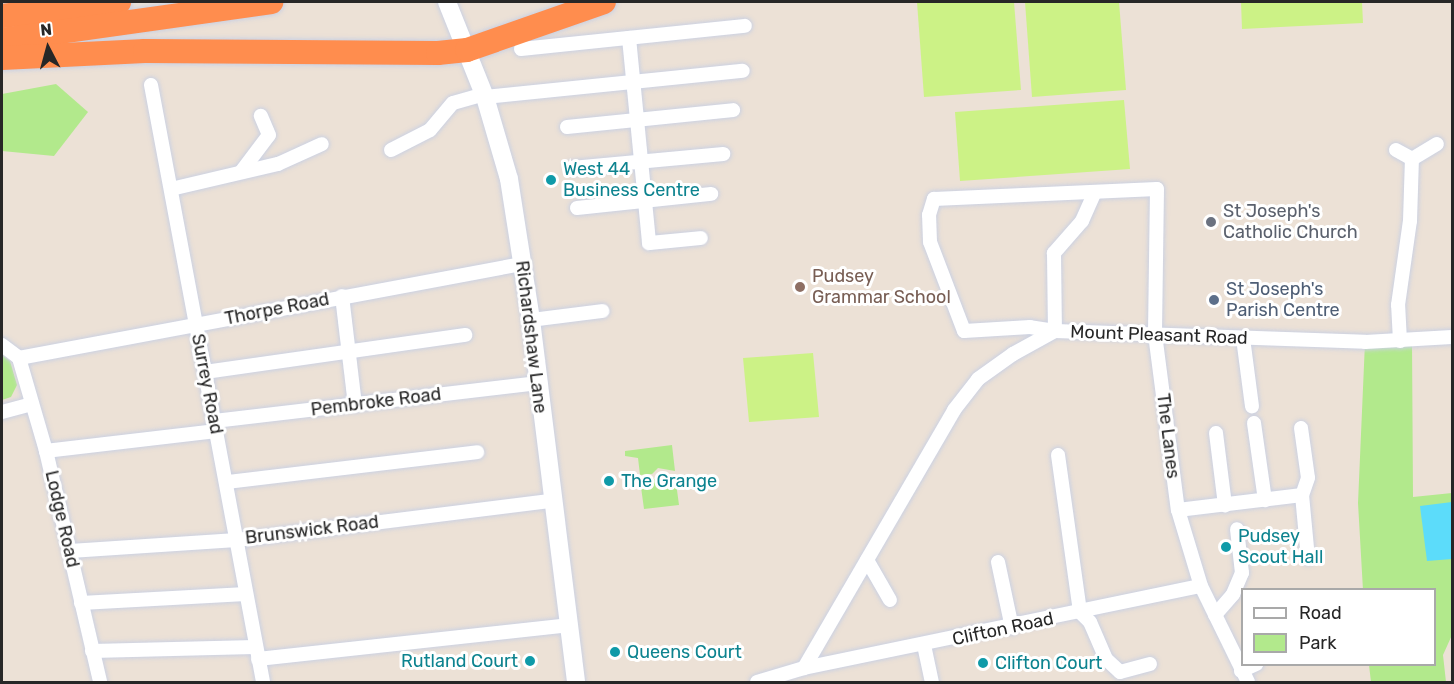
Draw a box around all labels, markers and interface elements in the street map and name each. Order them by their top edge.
north arrow [18,18,78,78]
text: N [39,20,53,40]
place label: West 44 Business Centre [563,159,700,201]
marker: West 44 Business Centre [544,173,558,187]
place label: St Joseph's Catholic Church [1223,201,1358,244]
marker: St Joseph's Catholic Church [1204,215,1218,229]
street label: Richardshaw Lane [511,259,551,415]
place label: Pudsey Grammar School [812,266,951,308]
place label: St Joseph's Parish Centre [1226,279,1340,322]
marker: Pudsey Grammar School [793,280,807,294]
street label: Thorpe Road [223,288,331,330]
marker: St Joseph's Parish Centre [1207,293,1221,307]
street label: Mount Pleasant Road [1070,321,1248,349]
street label: Surrey Road [187,332,227,436]
street label: Pembroke Road [310,383,442,421]
street label: The Lanes [1152,392,1184,480]
street label: Lodge Road [40,468,84,570]
place label: The Grange [621,470,717,492]
marker: The Grange [602,474,616,488]
street label: Brunswick Road [244,511,380,549]
place label: Pudsey Scout Hall [1238,526,1323,568]
marker: Pudsey Scout Hall [1219,540,1233,554]
legend [1241,588,1436,666]
text: Road [1299,602,1342,624]
street label: Clifton Road [950,608,1056,650]
text: Park [1299,632,1336,654]
place label: Queens Court [627,641,742,663]
marker: Queens Court [608,645,622,659]
place label: Rutland Court [401,650,518,672]
place label: Clifton Court [995,652,1102,674]
marker: Rutland Court [523,654,537,668]
marker: Clifton Court [976,656,990,670]

